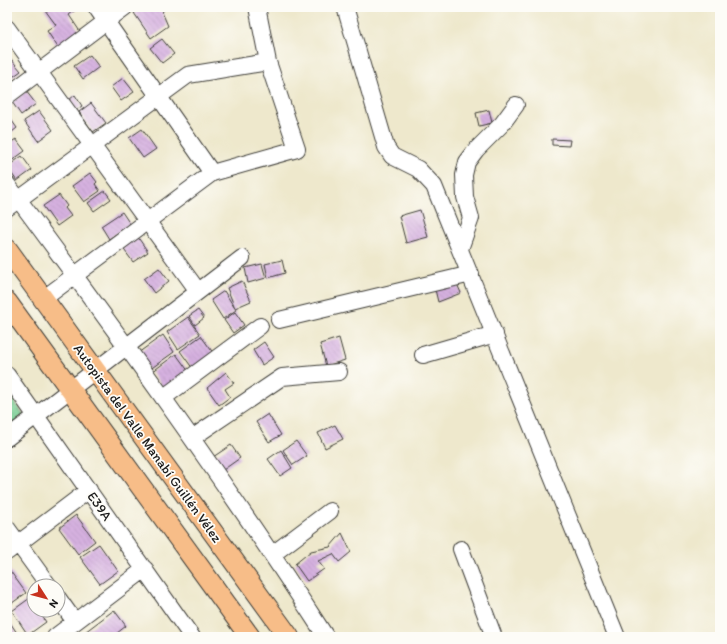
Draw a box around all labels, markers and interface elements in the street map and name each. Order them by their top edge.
street label: Autopista del Valle Manabí Guillén Vélez [70,341,226,546]
street label: E39A [84,488,116,524]
north arrow [26,578,66,618]
text: N [46,597,61,610]

